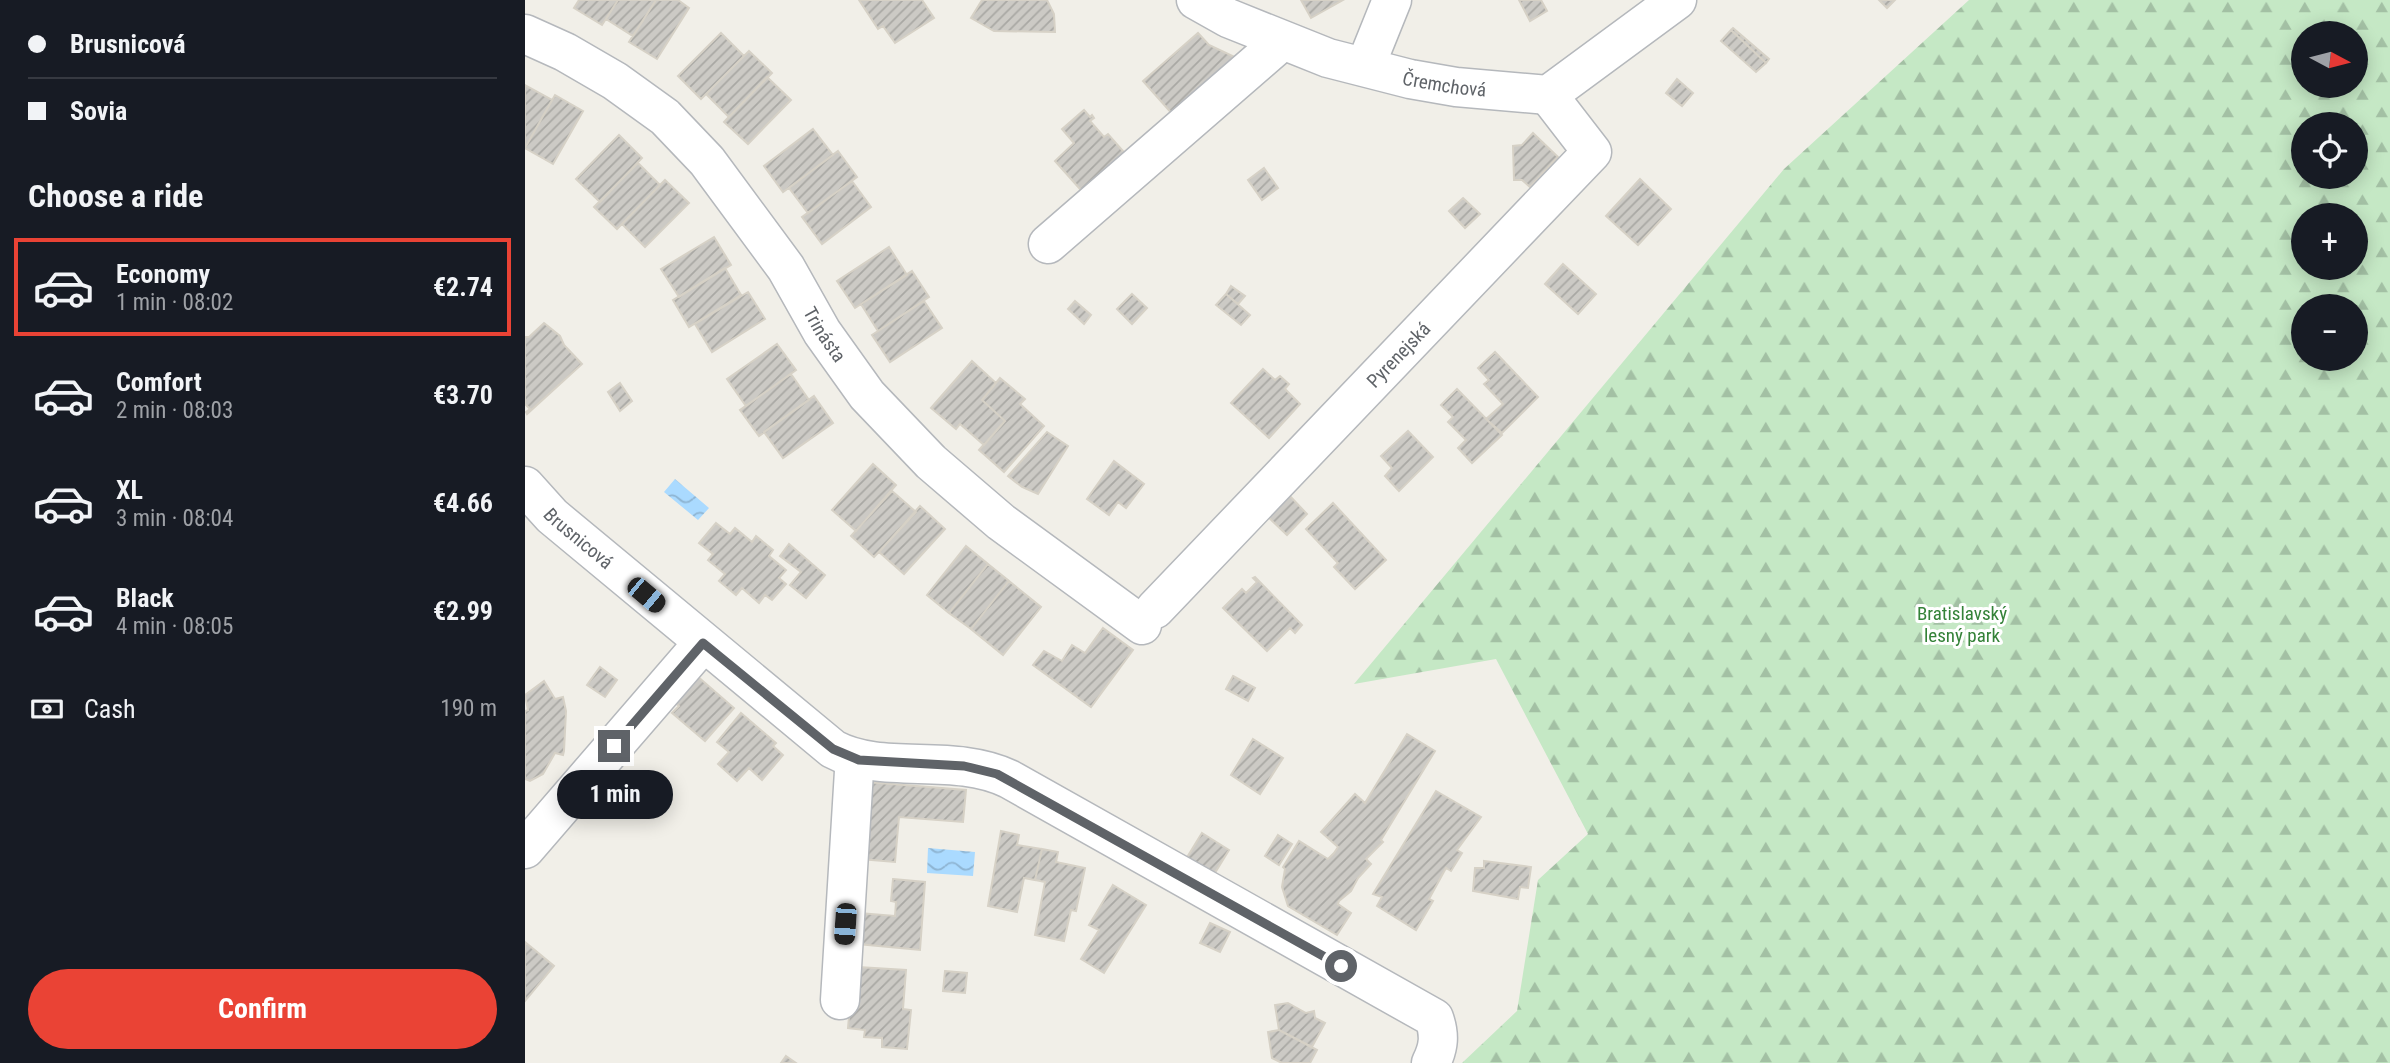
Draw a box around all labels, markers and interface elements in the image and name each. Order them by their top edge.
north arrow [2291,21,2368,98]
map controls [2291,21,2368,371]
text: Brusnicová [70,29,186,59]
street label: Čremchová [1400,66,1487,101]
text: Sovia [70,96,127,126]
button: locate [2291,112,2368,189]
text: Choose a ride [28,177,203,215]
button: + [2291,203,2368,280]
icon: car [32,256,95,319]
text: Economy [116,259,210,289]
text: €2.74 [433,272,493,302]
text: 1 min · 08:02 [116,289,233,316]
button: − [2291,294,2368,371]
street label: Trinásta [799,303,851,366]
street label: Pyrenejská [1362,317,1435,392]
icon: car [32,364,95,427]
text: Comfort [116,367,202,397]
text: €3.70 [433,380,493,410]
text: 2 min · 08:03 [116,397,233,424]
icon: car [32,472,95,535]
text: XL [116,475,143,505]
text: €4.66 [433,488,493,518]
street label: Brusnicová [539,503,618,573]
text: 3 min · 08:04 [116,505,233,532]
car [624,573,669,617]
icon: car [32,580,95,643]
text: Black [116,583,174,613]
text: €2.99 [433,596,493,626]
park label: Bratislavský lesný park [1917,602,2007,647]
text: 4 min · 08:05 [116,613,233,640]
icon: cash [28,690,66,728]
text: Cash [84,694,136,724]
text: 190 m [440,695,497,722]
route end [598,730,630,762]
callout: 1 min [556,770,672,820]
text: 1 min [589,781,641,808]
car [834,902,857,946]
route start [1325,950,1357,982]
button: Confirm [28,969,497,1049]

